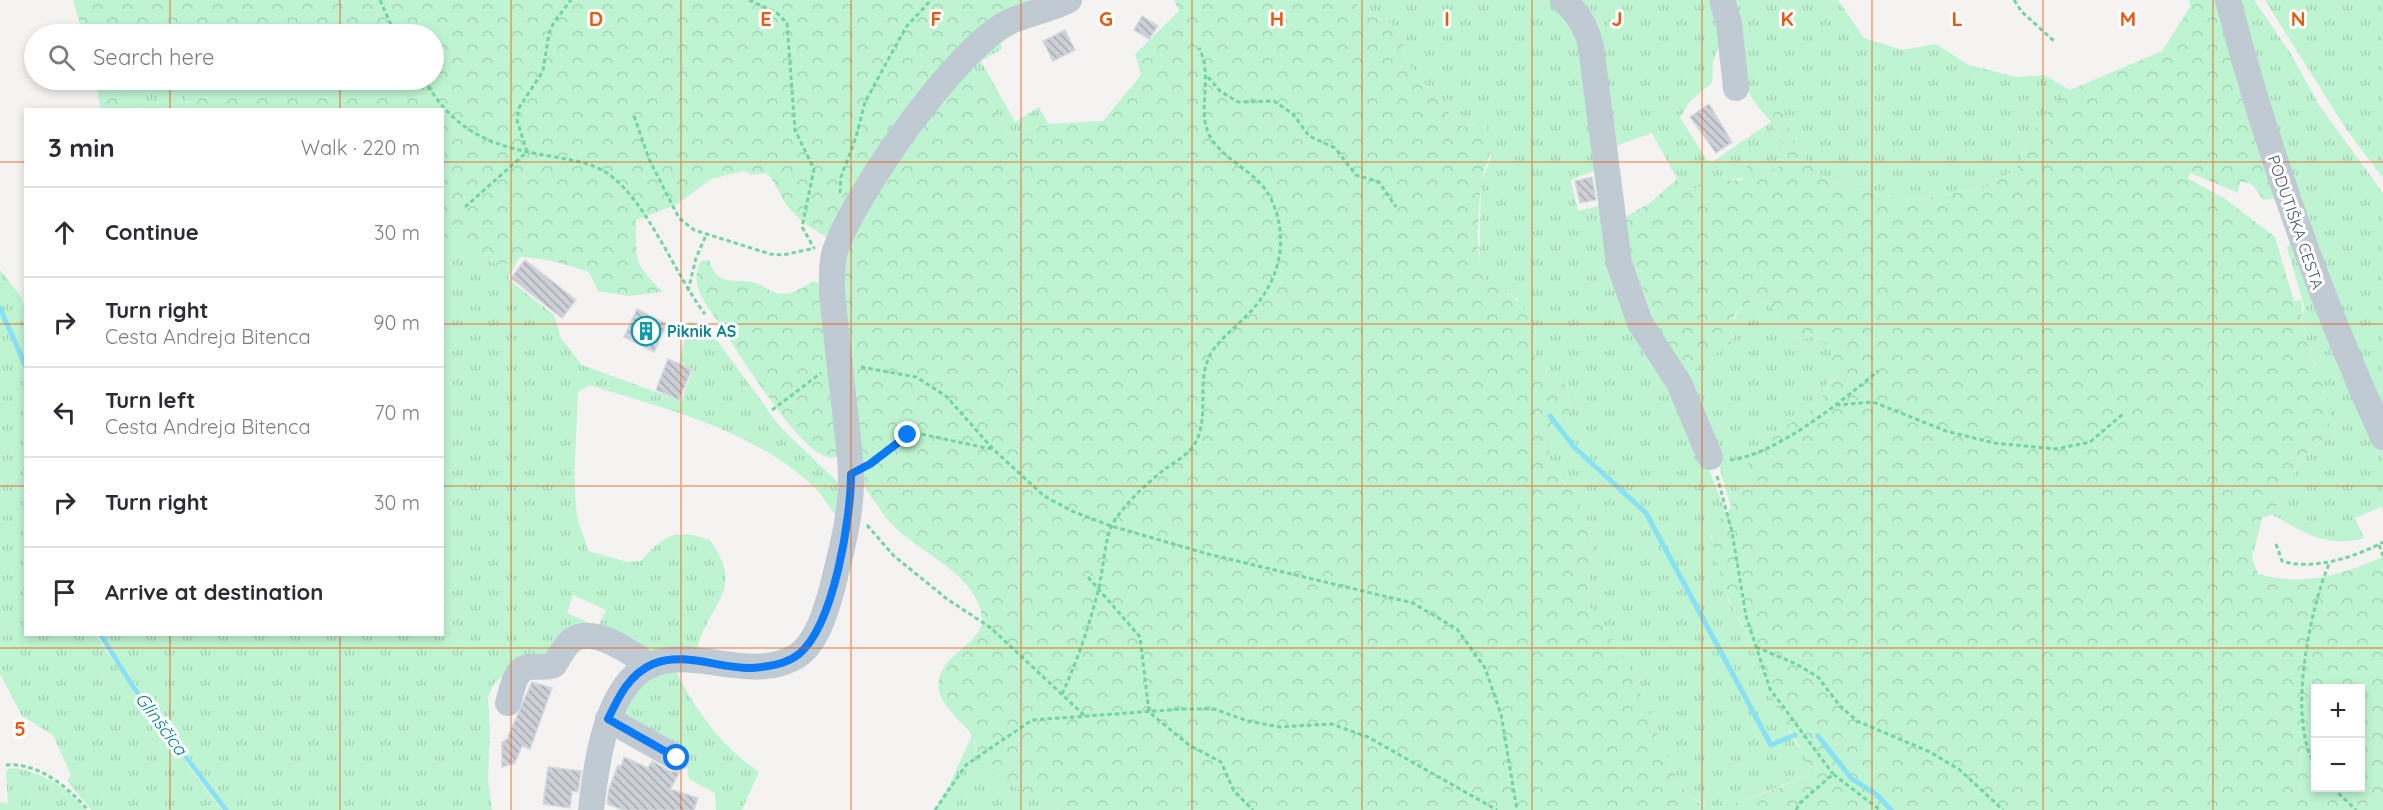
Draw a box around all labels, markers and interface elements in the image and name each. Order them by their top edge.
text: D [589,6,603,31]
text: E [760,6,772,31]
text: F [930,6,942,31]
text: G [1099,6,1113,31]
text: H [1270,6,1284,31]
text: I [1444,6,1450,31]
text: J [1611,6,1623,31]
text: K [1780,6,1794,31]
text: L [1951,6,1963,31]
text: M [2120,6,2136,31]
text: N [2291,6,2305,31]
search box [24,24,444,90]
icon: search [45,41,78,74]
text: Search here [93,43,214,71]
text: 3 min [48,131,115,164]
text: Walk · 220 m [301,135,420,160]
street label: PODUTIŠKA CESTA [2264,152,2328,292]
icon: ahead [48,216,81,249]
text: Continue [105,218,199,246]
text: 30 m [374,220,420,245]
text: Turn right [105,296,209,324]
icon: right [48,306,81,339]
text: 90 m [373,310,420,335]
building icon: Piknik AS [630,315,662,347]
place label: Piknik AS [667,321,736,341]
text: Cesta Andreja Bitenca [105,324,311,349]
text: Turn left [105,386,195,414]
icon: left [48,396,81,429]
text: 70 m [374,400,420,425]
text: Cesta Andreja Bitenca [105,414,311,439]
route end [894,421,920,447]
icon: right [48,486,81,519]
text: Turn right [105,488,209,516]
text: 30 m [374,490,420,515]
icon: arrive [48,576,81,609]
text: Arrive at destination [105,578,323,606]
map controls [2311,684,2365,792]
button: + [2311,684,2365,738]
water label: Glinščica [130,688,193,761]
text: 5 [14,716,26,741]
button: − [2311,738,2365,792]
route start [663,744,689,770]

